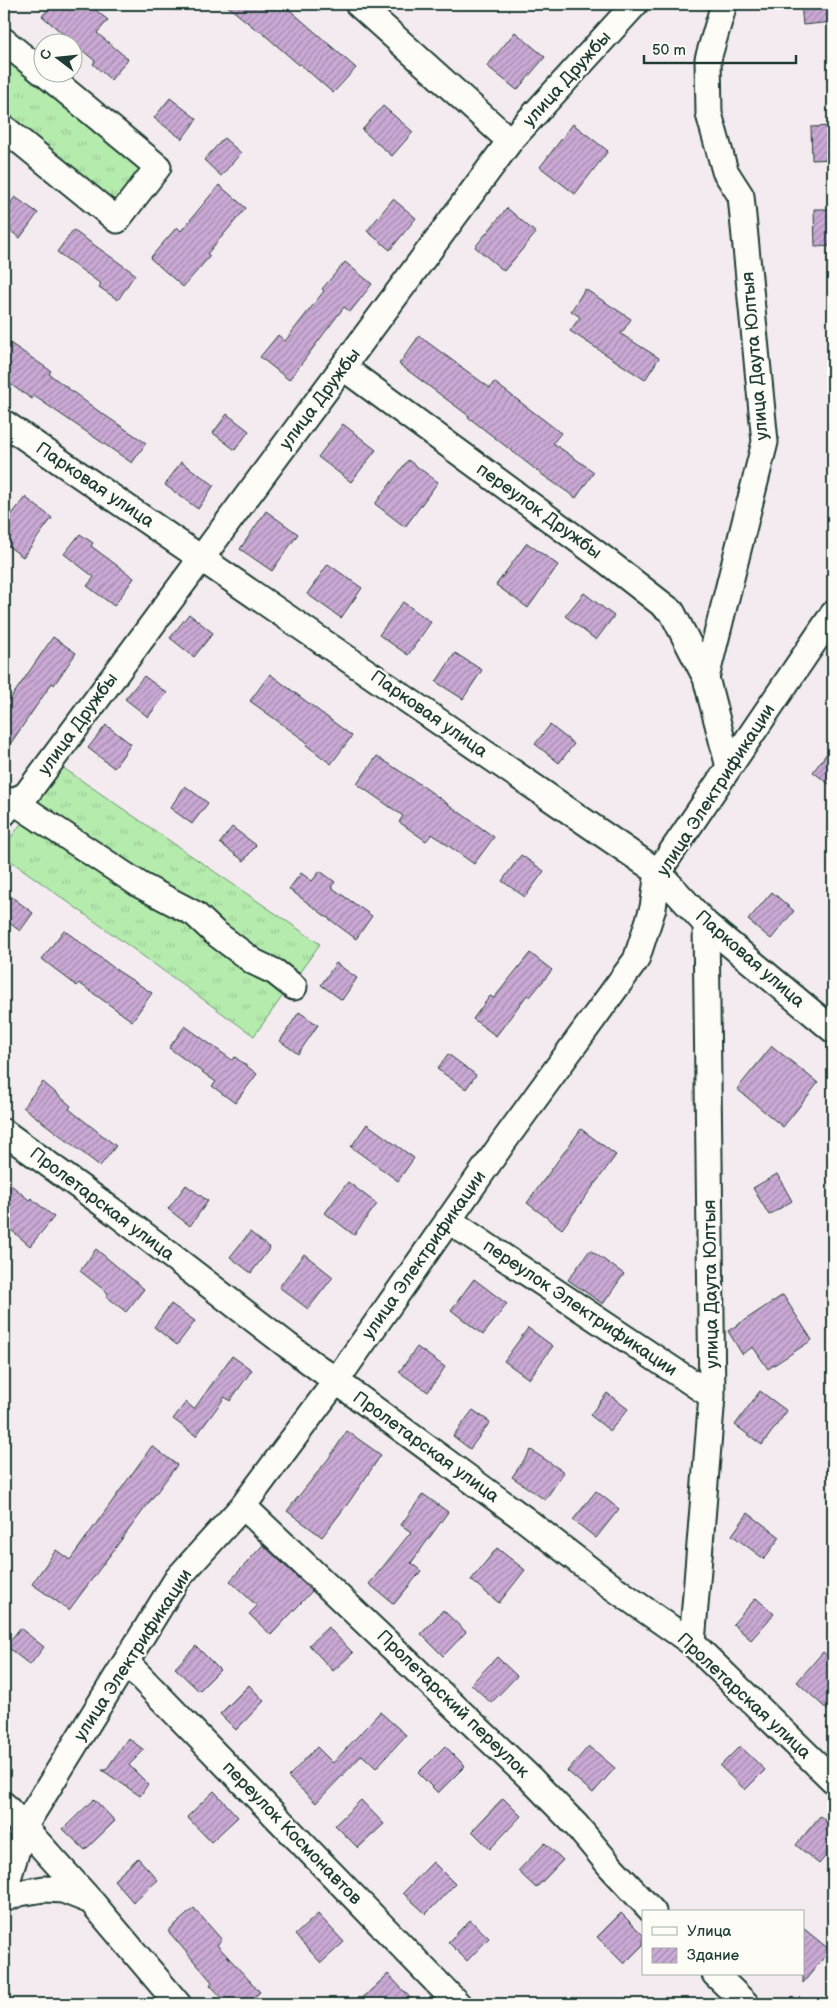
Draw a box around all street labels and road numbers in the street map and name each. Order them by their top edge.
street label: улица Дружбы [519,27,615,131]
street label: улица Даута Юлтыя [737,271,773,441]
street label: улица Дружбы [275,344,365,454]
street label: Парковая улица [32,438,158,532]
street label: переулок Дружбы [472,459,606,563]
street label: Парковая улица [367,666,492,762]
street label: улица Дружбы [34,669,122,779]
street label: улица Электрификации [652,700,780,880]
street label: Парковая улица [691,906,809,1012]
street label: Пролетарская улица [26,1143,179,1265]
street label: улица Электрификации [358,1167,490,1343]
street label: улица Даута Юлтыя [699,1199,723,1369]
street label: переулок Электрификации [479,1235,681,1381]
street label: Пролетарская улица [349,1387,503,1507]
street label: улица Электрификации [69,1565,197,1745]
street label: Пролетарский переулок [372,1626,534,1783]
street label: Пролетарская улица [673,1629,816,1764]
street label: переулок Космонавтов [218,1757,366,1909]

